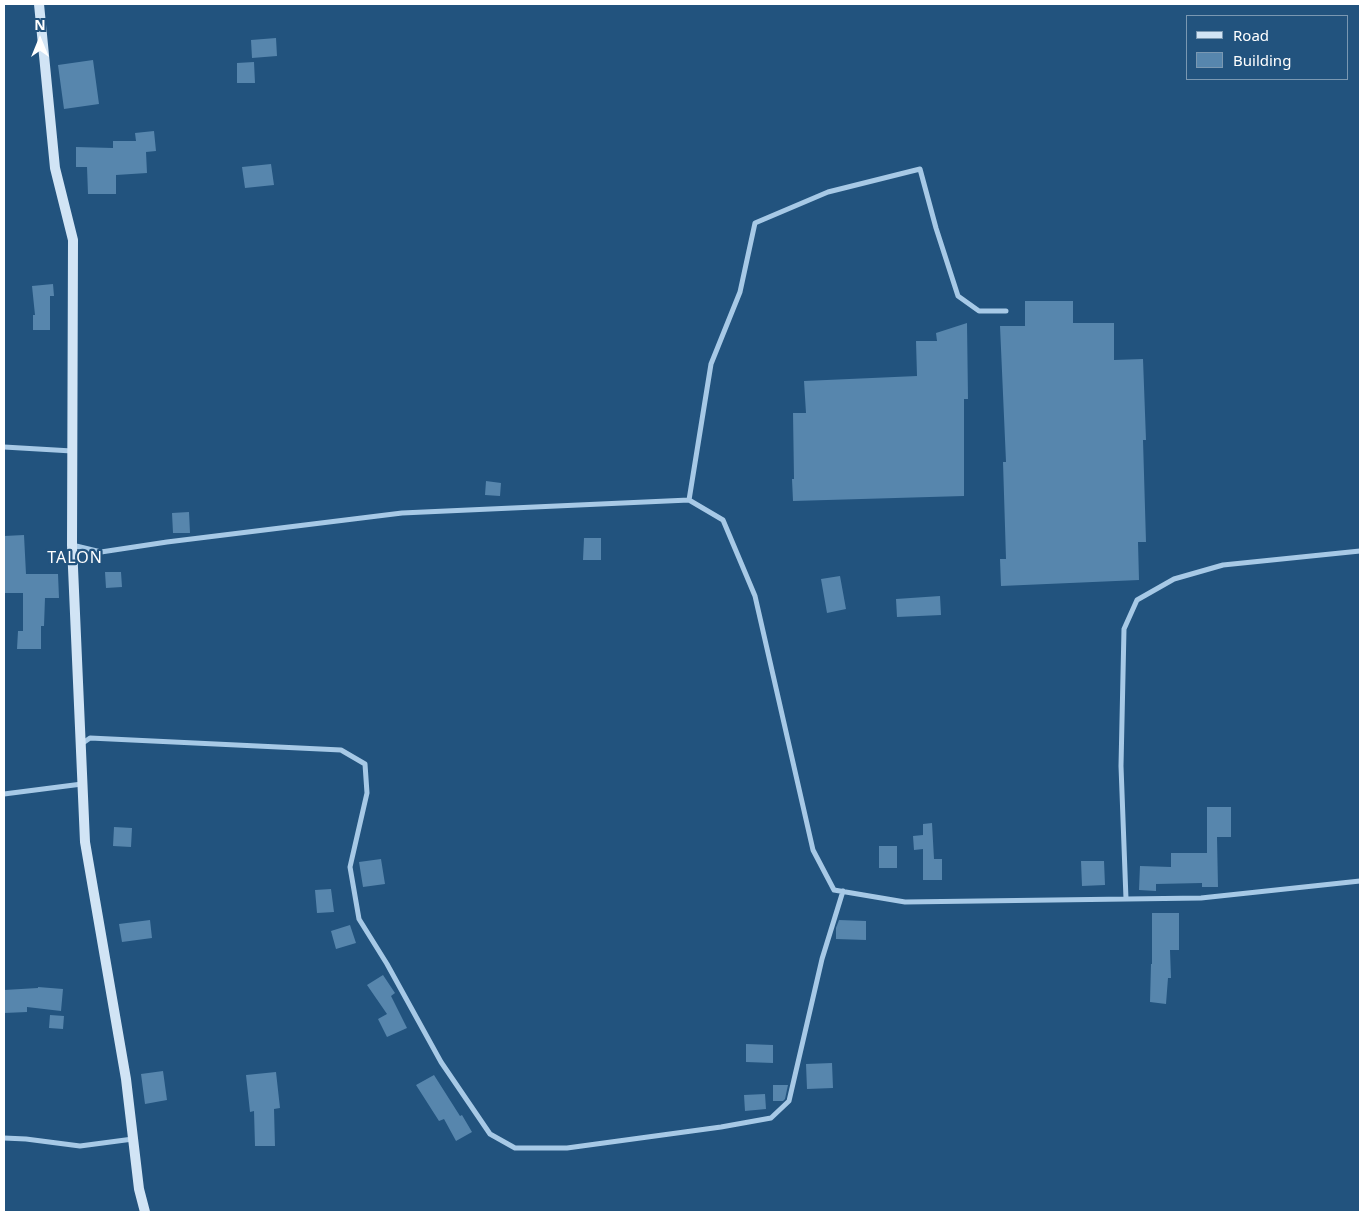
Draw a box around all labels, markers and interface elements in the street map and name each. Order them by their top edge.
north arrow [15,15,65,65]
text: N [34,15,46,34]
legend [1186,15,1349,80]
text: Road [1233,25,1269,45]
text: Building [1233,50,1291,70]
district label: TALON [47,548,103,568]

